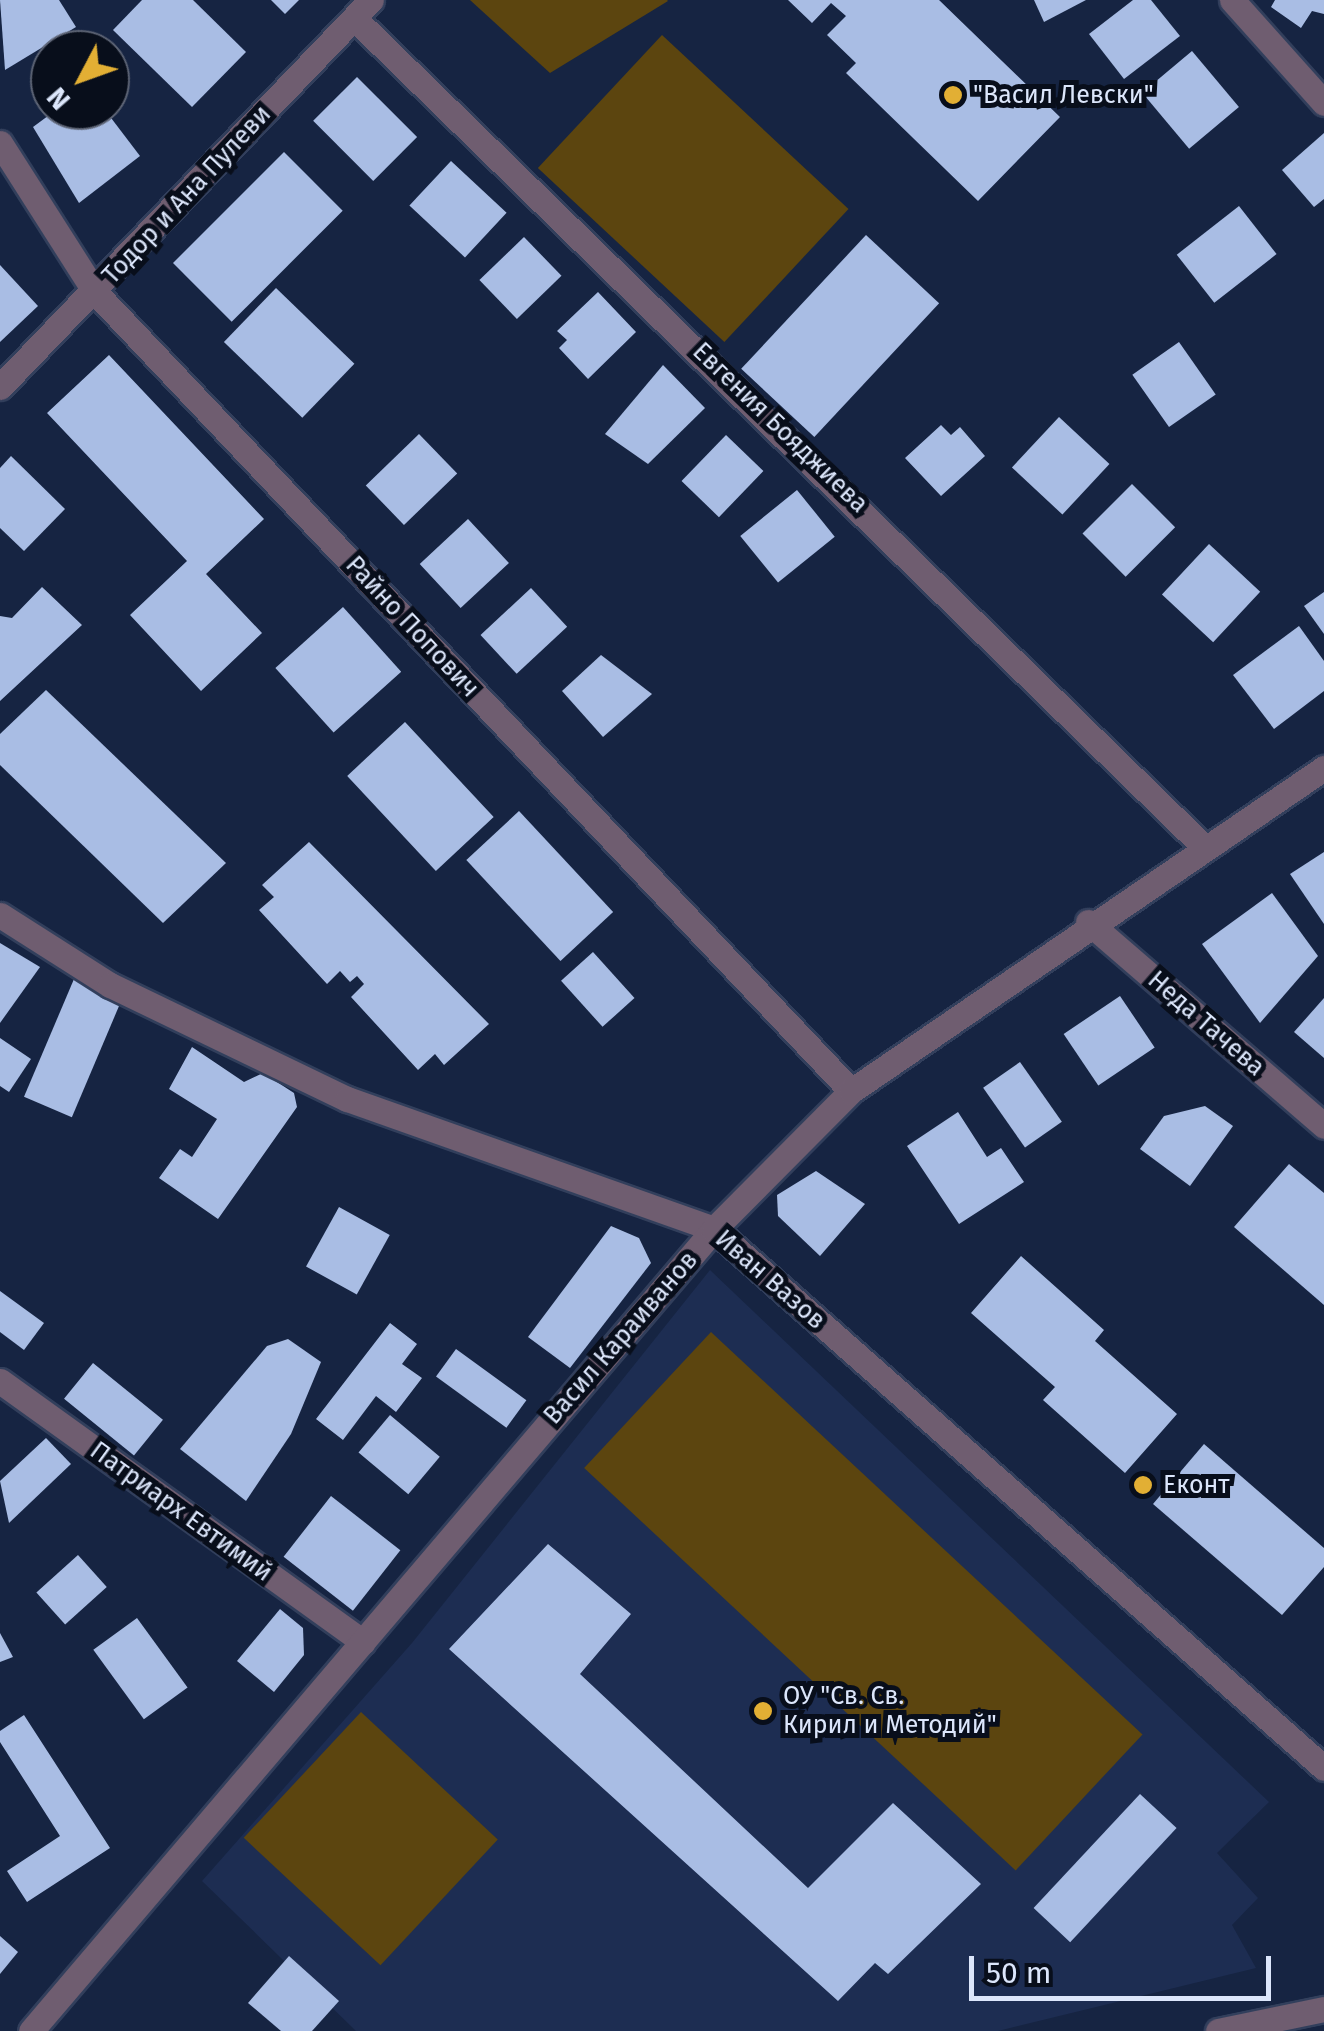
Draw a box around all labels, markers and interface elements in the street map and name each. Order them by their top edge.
north arrow [30,30,130,130]
place label: "Васил Левски" [973,80,1154,110]
text: N [40,81,77,117]
marker: "Васил Левски" [942,84,964,106]
street label: Тодор и Ана Пулеви [97,100,277,290]
street label: Евгения Бояджиева [686,337,874,519]
street label: Райно Попович [339,550,485,704]
street label: Неда Тачева [1142,965,1270,1083]
street label: Иван Вазов [709,1224,831,1336]
street label: Васил Караиванов [538,1245,704,1431]
street label: Патриарх Евтимий [84,1436,278,1588]
place label: Еконт [1163,1470,1230,1500]
marker: Еконт [1132,1474,1154,1496]
place label: ОУ "Св. Св. Кирил и Методий" [783,1682,997,1741]
marker: ОУ "Св. Св. Кирил и Методий" [752,1700,774,1722]
scale bar [974,1936,1276,1998]
text: 50 m [986,1955,1051,1991]

